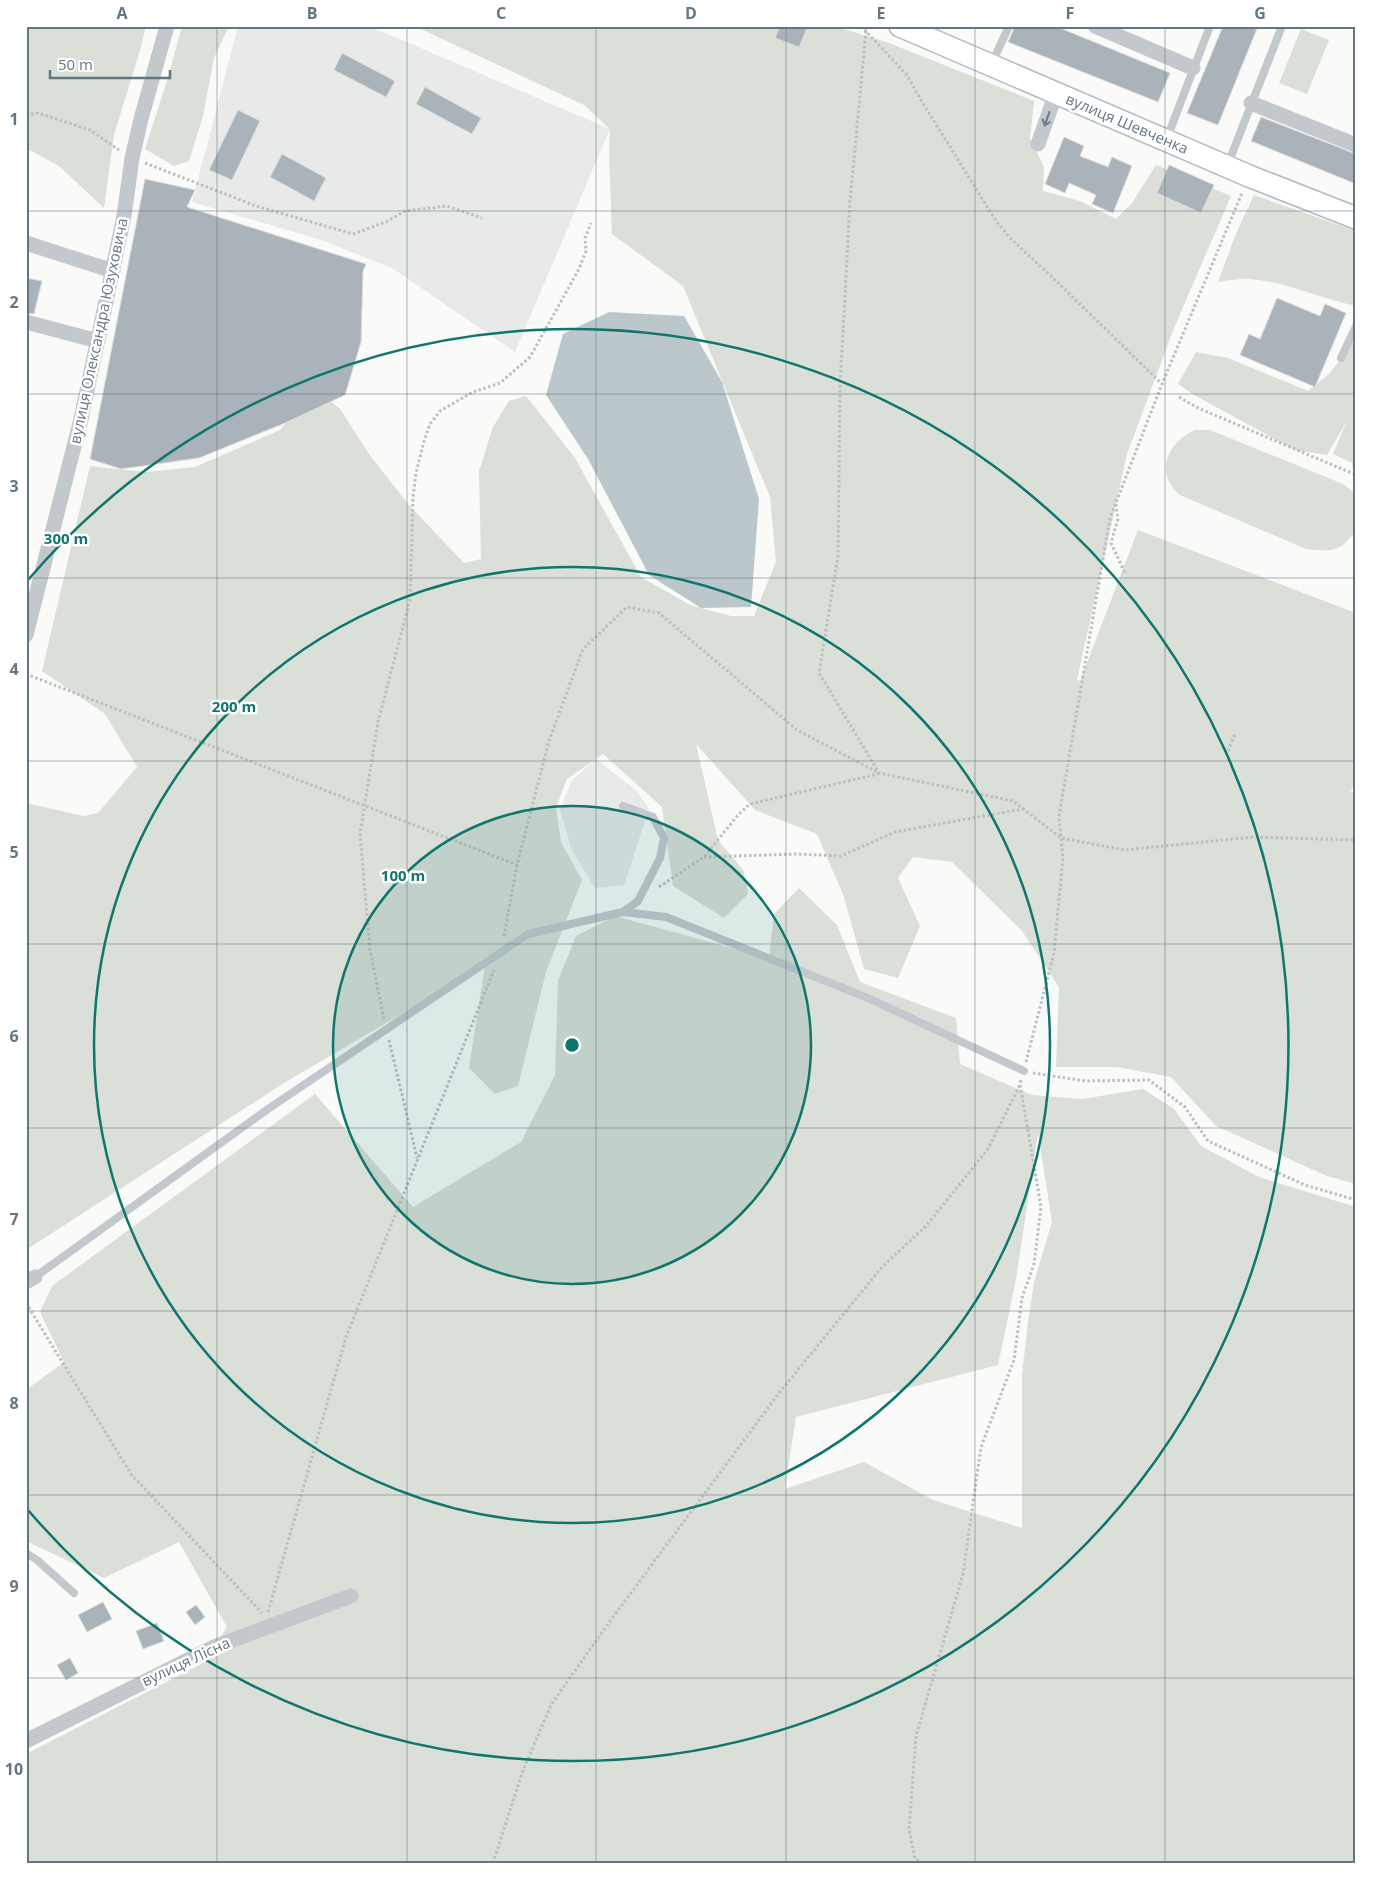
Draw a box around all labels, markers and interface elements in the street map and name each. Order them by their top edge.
text: A [116,2,128,24]
text: B [307,2,317,24]
text: C [496,2,506,24]
text: D [685,2,697,24]
text: E [877,2,886,24]
text: F [1066,2,1074,24]
text: G [1254,2,1266,24]
scale bar [50,48,170,80]
text: 50 m [58,54,93,74]
street label: вулиця Шевченка [1063,88,1192,158]
text: 1 [9,108,19,130]
one-way arrow [1042,110,1051,126]
street label: вулиця Олександра Юзуховича [64,216,132,445]
text: 2 [9,291,19,313]
text: 3 [9,475,19,497]
text: 300 m [44,528,88,548]
text: 4 [9,658,19,680]
text: 200 m [212,696,256,716]
text: 5 [9,841,19,863]
text: 100 m [381,865,425,885]
text: 6 [9,1025,19,1047]
centre of rings [563,1036,581,1054]
text: 7 [9,1208,19,1230]
text: 8 [9,1392,19,1414]
text: 9 [9,1575,19,1597]
street label: вулиця Лісна [138,1632,233,1690]
text: 10 [5,1758,23,1780]

